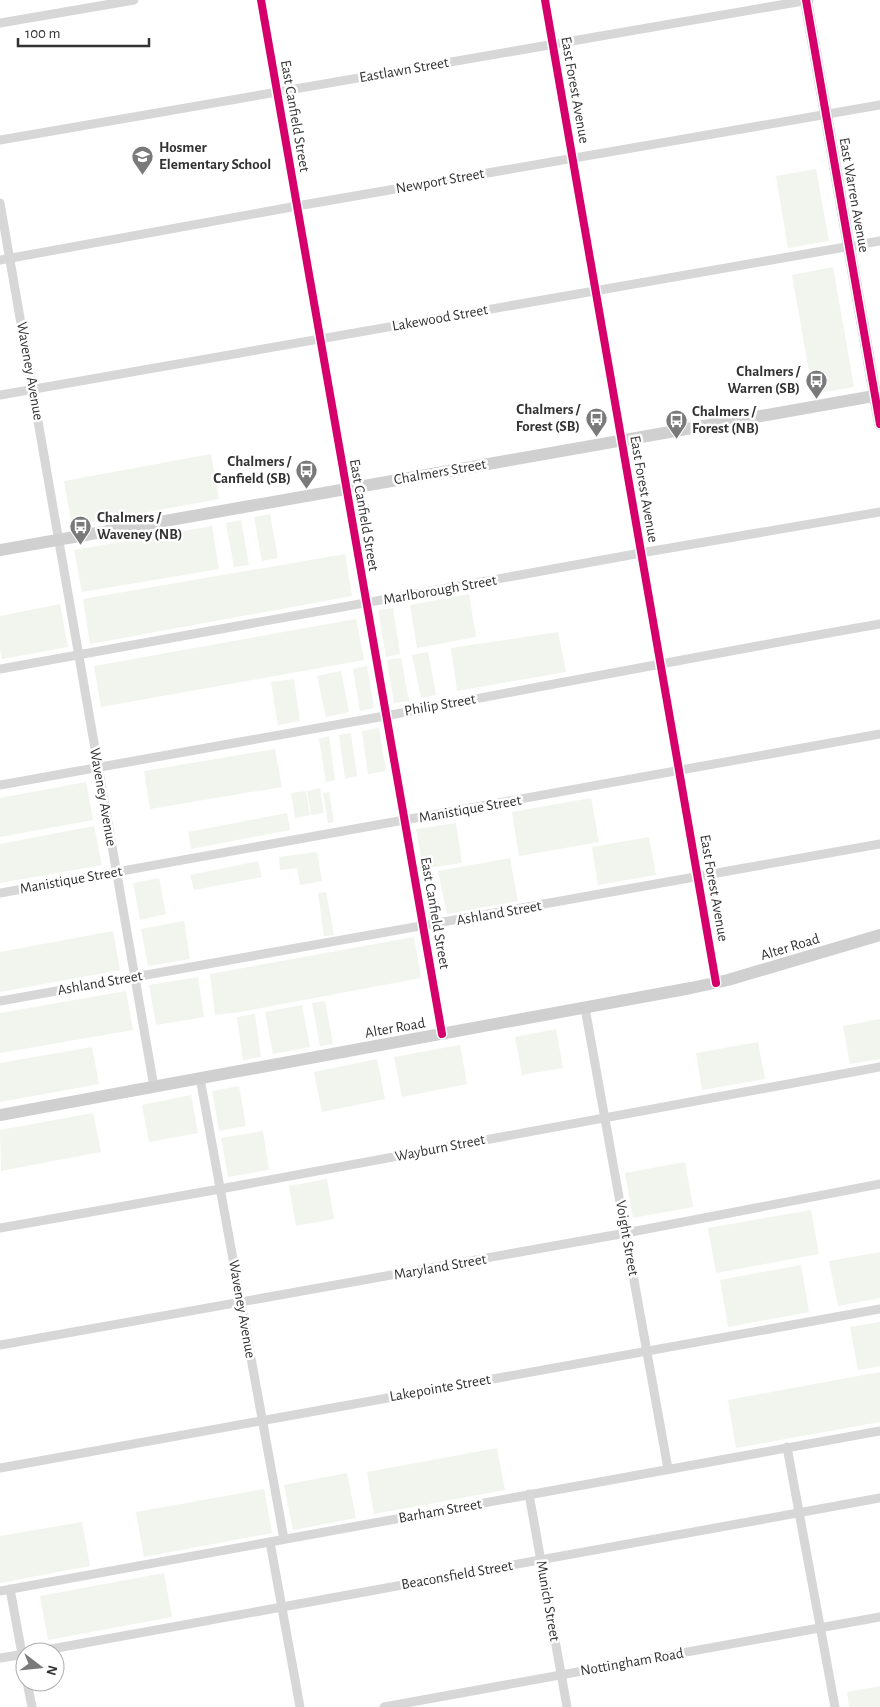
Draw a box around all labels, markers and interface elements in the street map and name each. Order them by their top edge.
scale bar [18,15,149,47]
text: 100 m [25,26,60,41]
street label: East Forest Avenue [558,35,592,145]
street label: Eastlawn Street [358,55,450,85]
street label: East Canfield Street [278,59,312,173]
street label: East Warren Avenue [836,136,872,254]
place label: Hosmer Elementary School [159,140,271,172]
school or university icon: Hosmer Elementary School [131,144,155,175]
street label: Newport Street [395,166,485,196]
street label: Lakewood Street [391,302,489,334]
street label: Waveney Avenue [14,321,46,421]
place label: Chalmers / Warren (SB) [727,364,801,396]
bus stop icon: Chalmers / Warren (SB) [804,368,828,399]
place label: Chalmers / Forest (SB) [516,402,581,434]
place label: Chalmers / Forest (NB) [692,404,759,436]
bus stop icon: Chalmers / Forest (SB) [584,406,608,437]
bus stop icon: Chalmers / Forest (NB) [664,408,688,439]
street label: East Forest Avenue [627,434,661,544]
place label: Chalmers / Canfield (SB) [213,454,292,486]
street label: Chalmers Street [393,456,487,487]
bus stop icon: Chalmers / Canfield (SB) [295,458,319,489]
street label: East Canfield Street [347,458,381,572]
place label: Chalmers / Waveney (NB) [97,510,182,542]
bus stop icon: Chalmers / Waveney (NB) [69,514,93,545]
street label: Marlborough Street [382,573,498,607]
street label: Philip Street [403,691,477,719]
street label: Waveney Avenue [87,747,119,847]
street label: Manistique Street [418,793,523,825]
street label: East Forest Avenue [697,833,731,943]
street label: East Canfield Street [418,856,452,970]
street label: Manistique Street [19,864,124,896]
street label: Ashland Street [455,898,543,928]
street label: Alter Road [759,931,822,963]
street label: Ashland Street [56,968,144,998]
street label: Alter Road [364,1015,427,1041]
street label: Wayburn Street [394,1132,486,1164]
street label: Voight Street [613,1199,641,1277]
street label: Maryland Street [393,1251,488,1283]
street label: Waveney Avenue [226,1259,258,1359]
street label: Lakepointe Street [388,1372,492,1404]
street label: Barham Street [397,1496,483,1526]
street label: Beaconsfield Street [400,1558,514,1592]
street label: Munich Street [534,1559,563,1643]
north arrow [15,1642,65,1692]
street label: Nottingham Road [579,1646,685,1678]
text: N [43,1664,60,1677]

